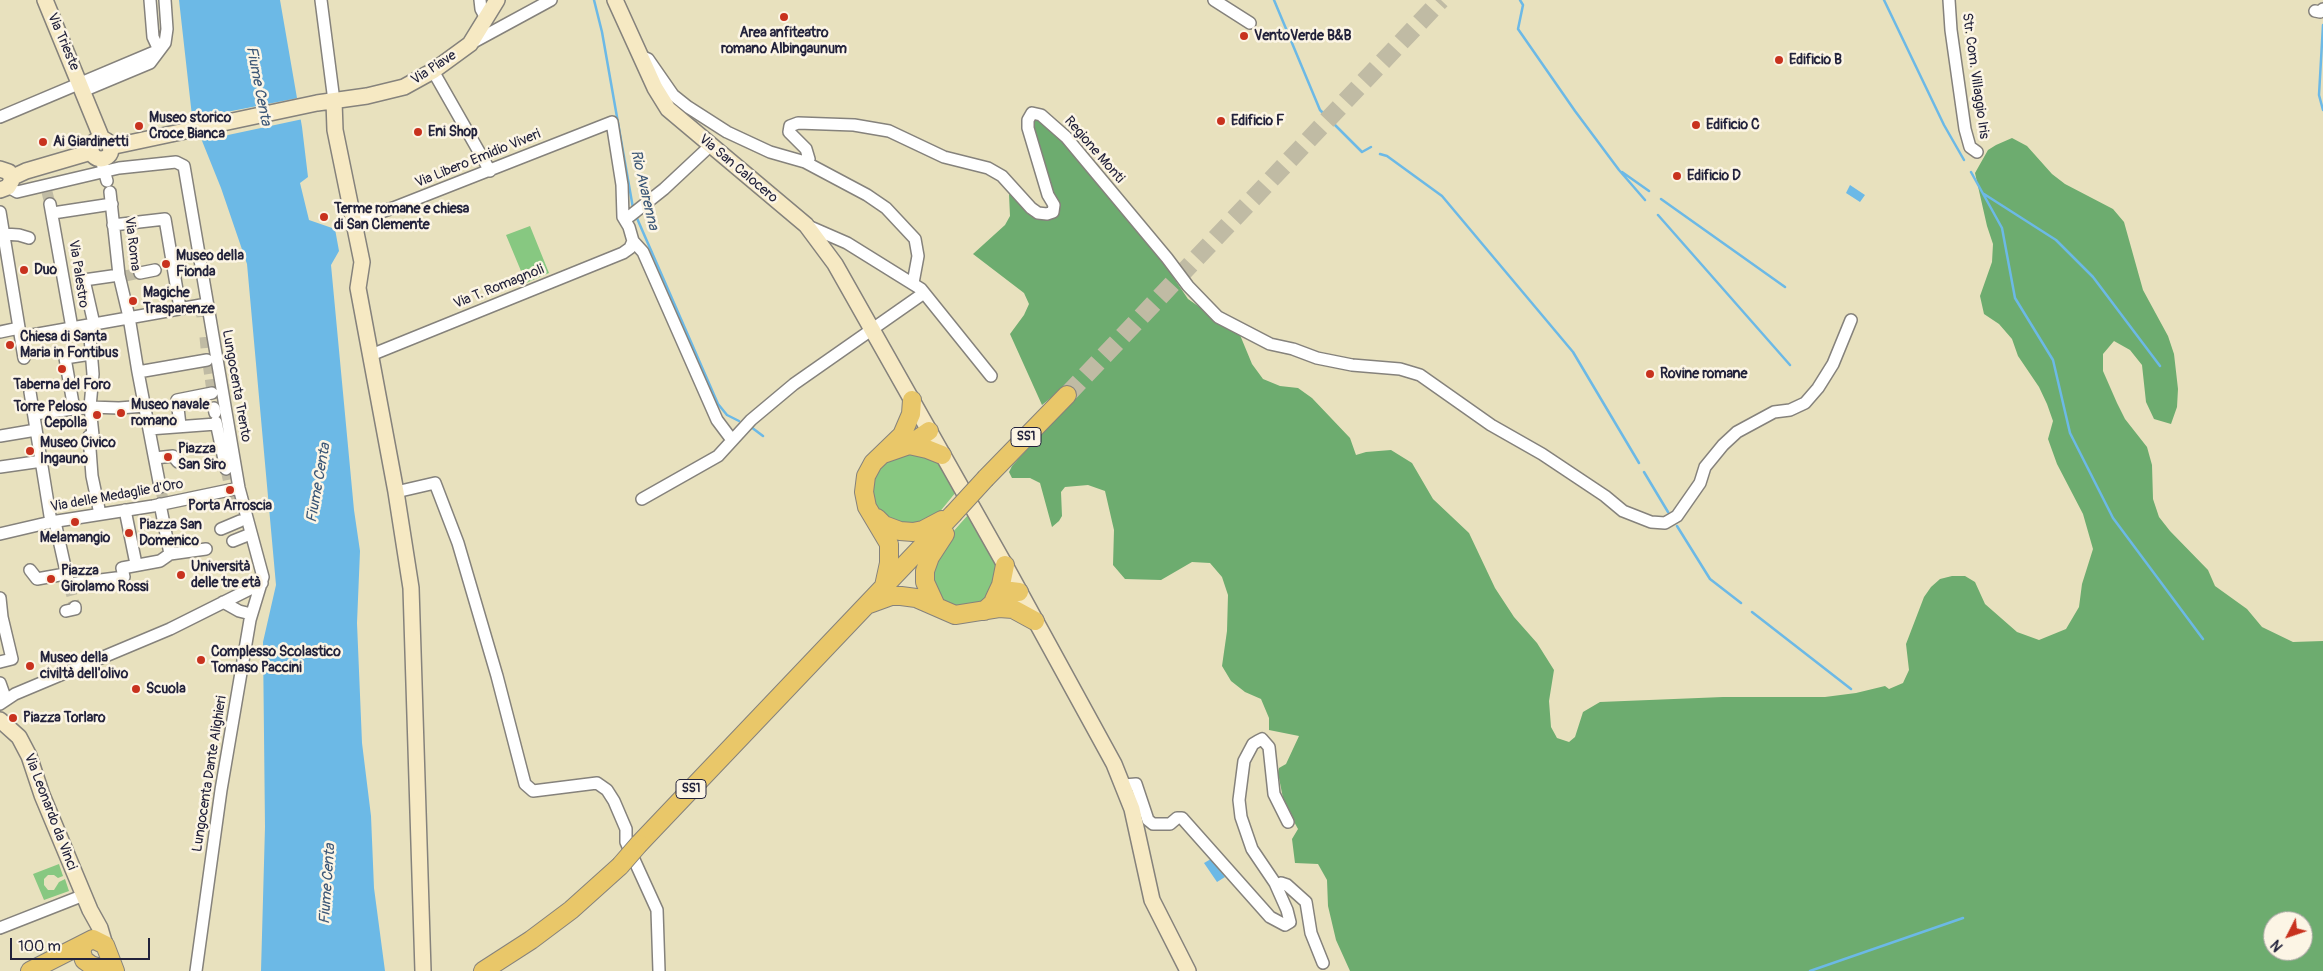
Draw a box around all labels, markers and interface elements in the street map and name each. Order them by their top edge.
street label: Via Trieste [43,11,83,73]
marker: Area anfiteatro romano Albingaunum [778,11,790,23]
street label: Str. Com. Villaggio Iris [1958,12,1992,140]
place label: Area anfiteatro romano Albingaunum [721,25,847,58]
place label: VentoVerde B&B [1254,28,1352,44]
marker: VentoVerde B&B [1238,30,1250,42]
water label: Fiume Centa [241,45,275,127]
street label: Via Piave [408,47,460,89]
place label: Edificio B [1789,52,1842,68]
marker: Edificio B [1773,54,1785,66]
place label: Museo storico Croce Bianca [149,110,231,142]
street label: Regione Monti [1060,113,1128,187]
place label: Edificio F [1231,113,1284,129]
marker: Edificio F [1215,115,1227,127]
place label: Edificio C [1706,117,1760,133]
marker: Edificio C [1690,119,1702,131]
marker: Museo storico Croce Bianca [133,120,145,132]
place label: Eni Shop [428,124,478,140]
marker: Eni Shop [412,126,424,138]
street label: Via Libero Emidio Viveri [413,126,543,192]
street label: Via San Calocero [695,131,781,207]
place label: Ai Giardinetti [53,134,128,150]
marker: Ai Giardinetti [37,136,49,148]
water label: Rio Avarenna [626,148,662,232]
place label: Edificio D [1687,168,1741,184]
marker: Edificio D [1671,170,1683,182]
place label: Terme romane e chiesa di San Clemente [334,201,469,233]
marker: Terme romane e chiesa di San Clemente [318,211,330,223]
street label: Via Roma [120,216,144,272]
street label: Via Palestro [64,239,92,309]
place label: Museo della Fionda [176,248,244,280]
marker: Museo della Fionda [160,258,172,270]
street label: Via T. Romagnoli [451,261,547,313]
place label: Duo [34,262,57,278]
marker: Duo [18,264,30,276]
place label: Magiche Trasparenze [143,285,215,318]
marker: Magiche Trasparenze [127,295,139,307]
place label: Chiesa di Santa Maria in Fontibus [20,329,118,362]
street label: Lungocenta Trento [218,329,254,443]
marker: Chiesa di Santa Maria in Fontibus [4,339,16,351]
marker: Taberna del Foro [56,363,68,375]
place label: Rovine romane [1660,366,1747,382]
marker: Rovine romane [1644,368,1656,380]
place label: Taberna del Foro [13,377,111,393]
place label: Museo navale romano [131,397,209,430]
place label: Torre Peloso Cepolla [13,399,87,432]
marker: Museo navale romano [115,407,127,419]
marker: Torre Peloso Cepolla [91,409,103,421]
road number: SS1 [1011,428,1041,447]
place label: Museo Civico Ingauno [40,435,116,468]
place label: Piazza San Siro [178,441,226,474]
water label: Fiume Centa [303,442,335,524]
marker: Museo Civico Ingauno [24,445,36,457]
marker: Piazza San Siro [162,451,174,463]
street label: Via delle Medaglie d'Oro [49,476,185,516]
marker: Porta Arroscia [224,484,236,496]
place label: Porta Arroscia [188,498,272,514]
marker: Melamangio [69,516,81,528]
place label: Piazza San Domenico [139,517,202,550]
marker: Piazza San Domenico [123,527,135,539]
place label: Melamangio [40,530,110,546]
place label: Università delle tre età [191,559,261,592]
place label: Piazza Girolamo Rossi [61,563,148,596]
marker: Università delle tre età [175,569,187,581]
marker: Piazza Girolamo Rossi [45,573,57,585]
place label: Complesso Scolastico Tomaso Paccini [211,644,341,676]
place label: Museo della civiltà dell'olivo [40,650,128,682]
marker: Complesso Scolastico Tomaso Paccini [195,654,207,666]
marker: Museo della civiltà dell'olivo [24,660,36,672]
place label: Scuola [146,681,186,697]
marker: Scuola [130,683,142,695]
street label: Lungocenta Dante Alighieri [189,695,231,853]
place label: Piazza Torlaro [23,710,106,726]
marker: Piazza Torlaro [7,712,19,724]
street label: Via Leonardo da Vinci [20,751,80,873]
road number: SS1 [676,780,706,799]
water label: Fiume Centa [316,843,340,925]
north arrow [2263,911,2313,961]
scale bar [12,928,152,960]
text: N [2268,936,2287,955]
text: 100 m [18,937,61,956]

